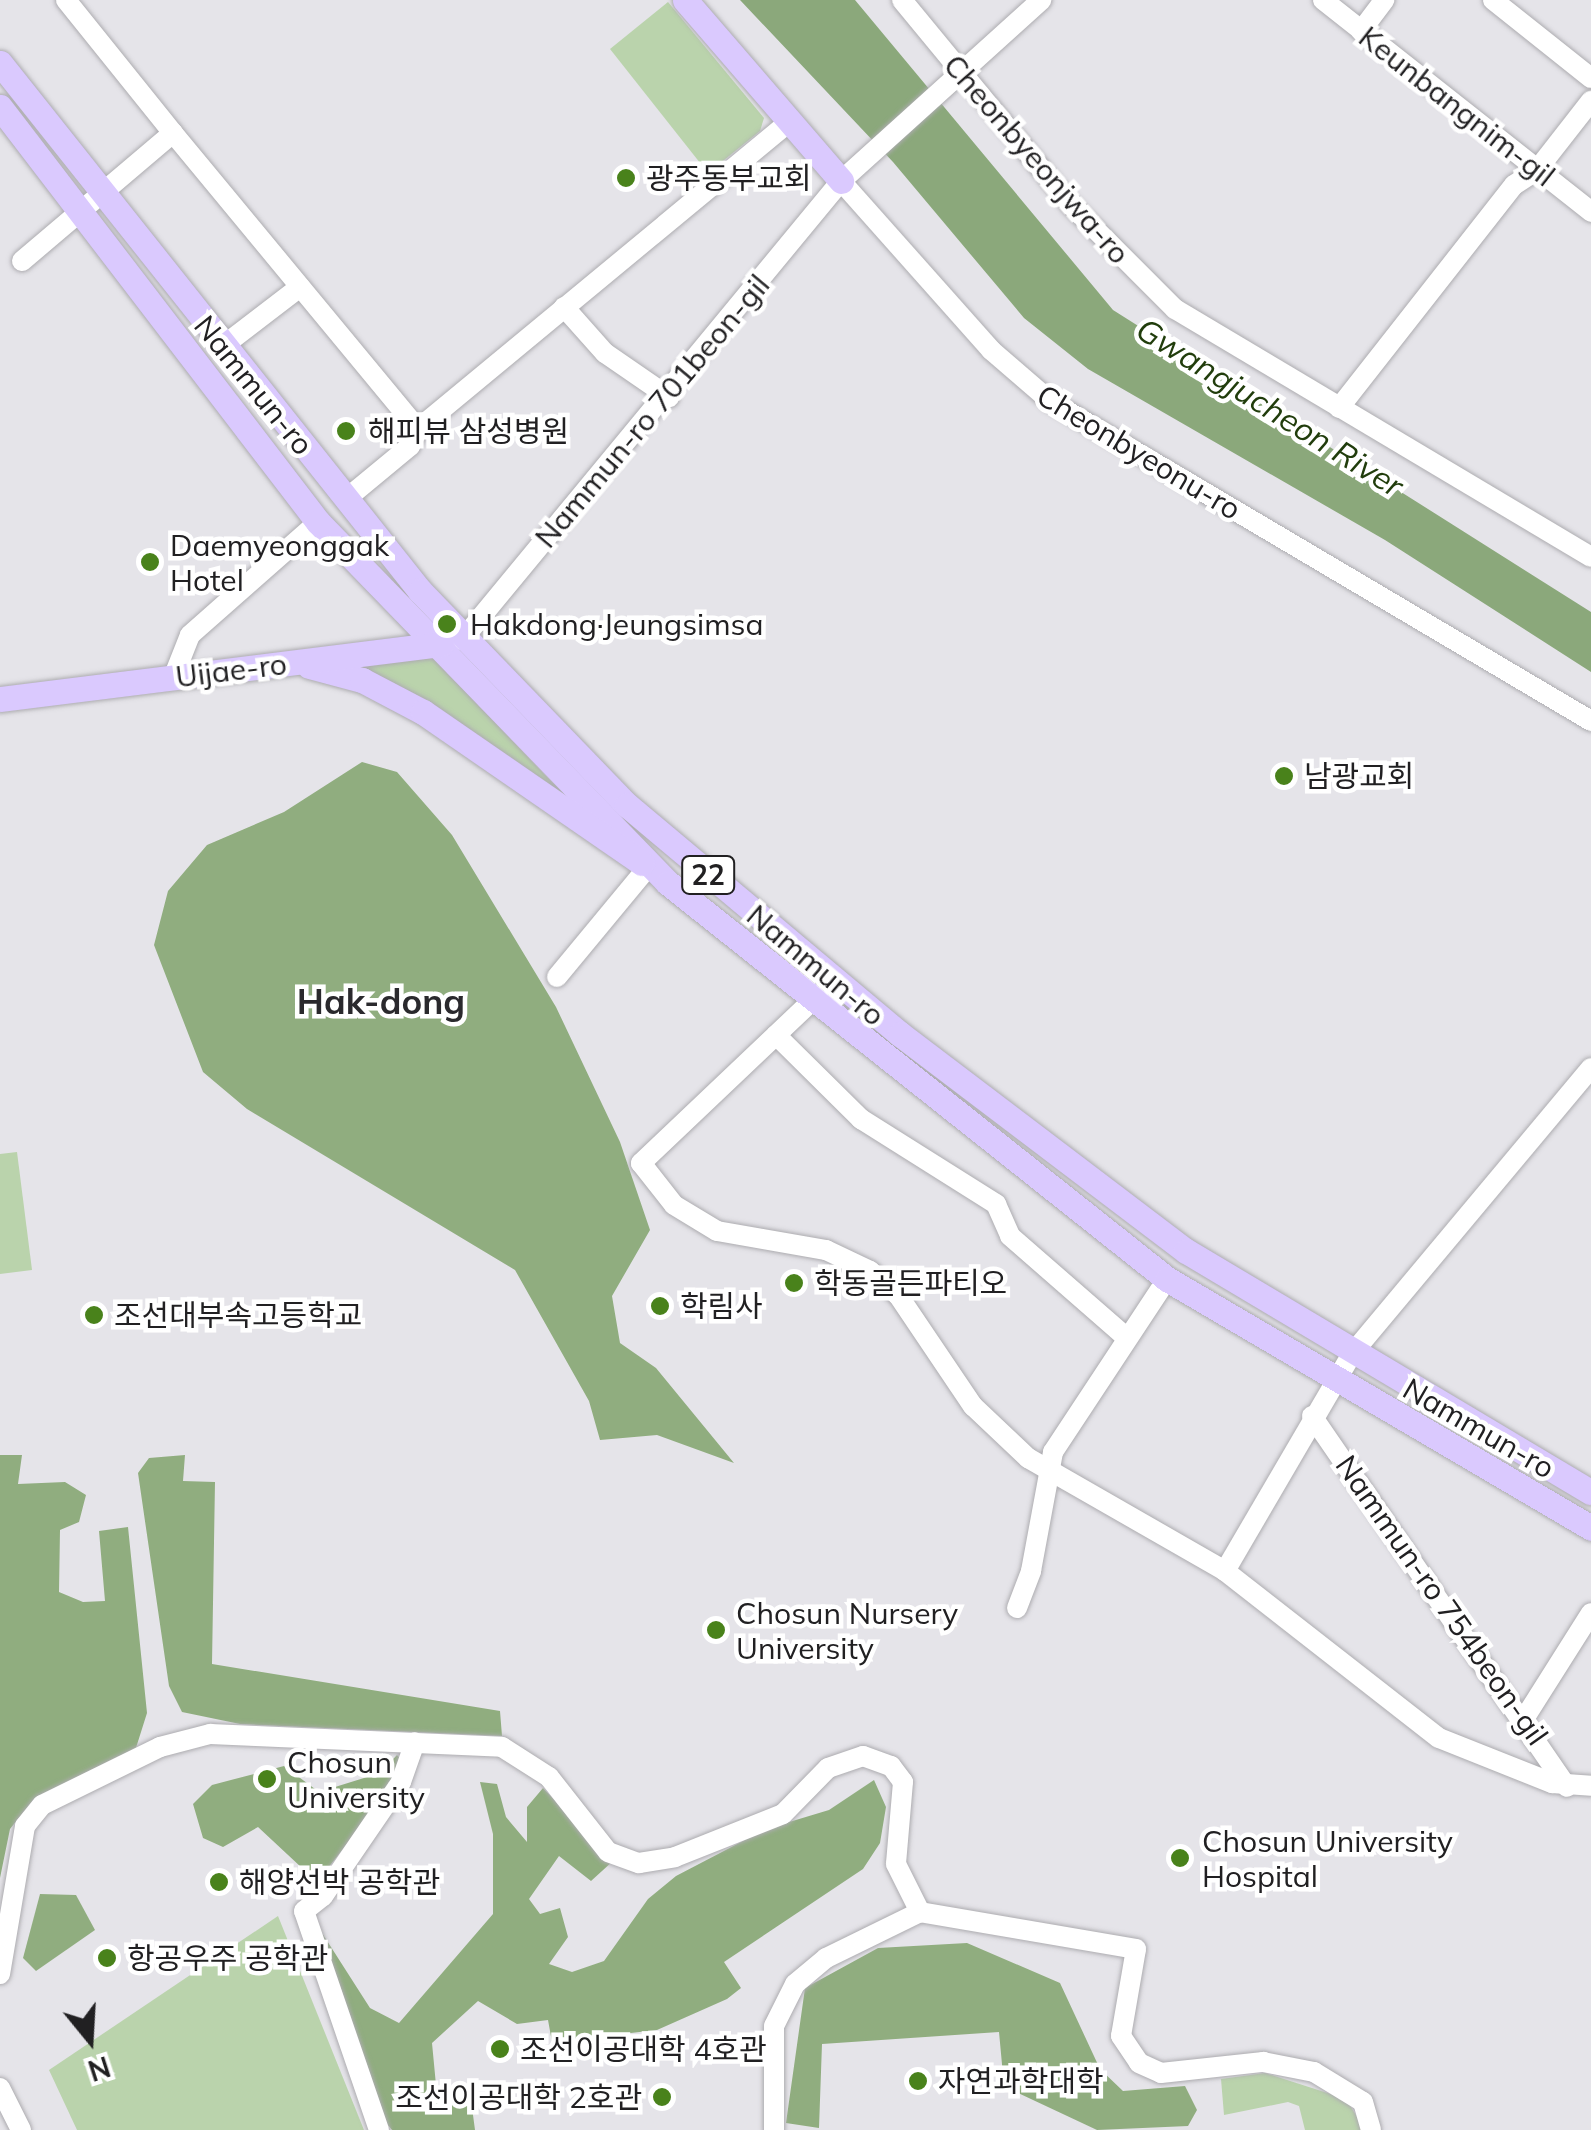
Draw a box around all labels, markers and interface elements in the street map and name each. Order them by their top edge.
street label: Keunbangnim-gil [1352,18,1562,194]
street label: Cheonbyeonjwa-ro [936,47,1138,271]
place label: 광주동부교회 [646,160,812,196]
marker: 광주동부교회 [615,167,637,189]
street label: Nammun-ro 701beon-gil [527,267,777,555]
street label: Nammun-ro [187,308,321,462]
water label: Gwangjucheon River [1130,309,1410,505]
street label: Cheonbyeonu-ro [1030,377,1248,527]
place label: 해피뷰 삼성병원 [368,413,569,449]
marker: 해피뷰 삼성병원 [333,418,359,444]
place label: Daemyeonggak Hotel [170,527,389,598]
marker: Daemyeonggak Hotel [139,551,161,573]
place label: Hakdong·Jeungsimsa [470,606,763,642]
marker: Hakdong·Jeungsimsa [434,611,460,637]
street label: Uijae-ro [173,645,289,695]
place label: 남광교회 [1304,758,1414,794]
marker: 남광교회 [1273,765,1295,787]
road number: 22 [680,852,736,898]
street label: Nammun-ro [740,897,892,1033]
district label: Hak-dong [297,980,465,1022]
place label: 학동골든파티오 [814,1265,1007,1301]
marker: 학동골든파티오 [783,1272,805,1294]
place label: 학림사 [680,1288,763,1324]
marker: 학림사 [649,1295,671,1317]
place label: 조선대부속고등학교 [114,1297,362,1333]
marker: 조선대부속고등학교 [83,1304,105,1326]
street label: Nammun-ro [1397,1370,1561,1486]
street label: Nammun-ro 754beon-gil [1328,1448,1556,1752]
place label: Chosun Nursery University [736,1595,958,1666]
marker: Chosun Nursery University [705,1619,727,1641]
place label: Chosun University [287,1744,425,1814]
marker: Chosun University [256,1768,278,1790]
place label: Chosun University Hospital [1202,1823,1453,1894]
marker: Chosun University Hospital [1167,1845,1193,1871]
place label: 해양선박 공학관 [239,1864,440,1900]
marker: 해양선박 공학관 [208,1871,230,1893]
place label: 항공우주 공학관 [127,1940,328,1976]
marker: 항공우주 공학관 [96,1947,118,1969]
north arrow [40,1990,140,2090]
place label: 조선이공대학 4호관 [520,2031,767,2067]
marker: 조선이공대학 4호관 [489,2038,511,2060]
text: N [84,2049,115,2089]
place label: 자연과학대학 [938,2063,1104,2099]
marker: 자연과학대학 [907,2070,929,2092]
place label: 조선이공대학 2호관 [395,2079,642,2115]
marker: 조선이공대학 2호관 [651,2086,673,2108]

